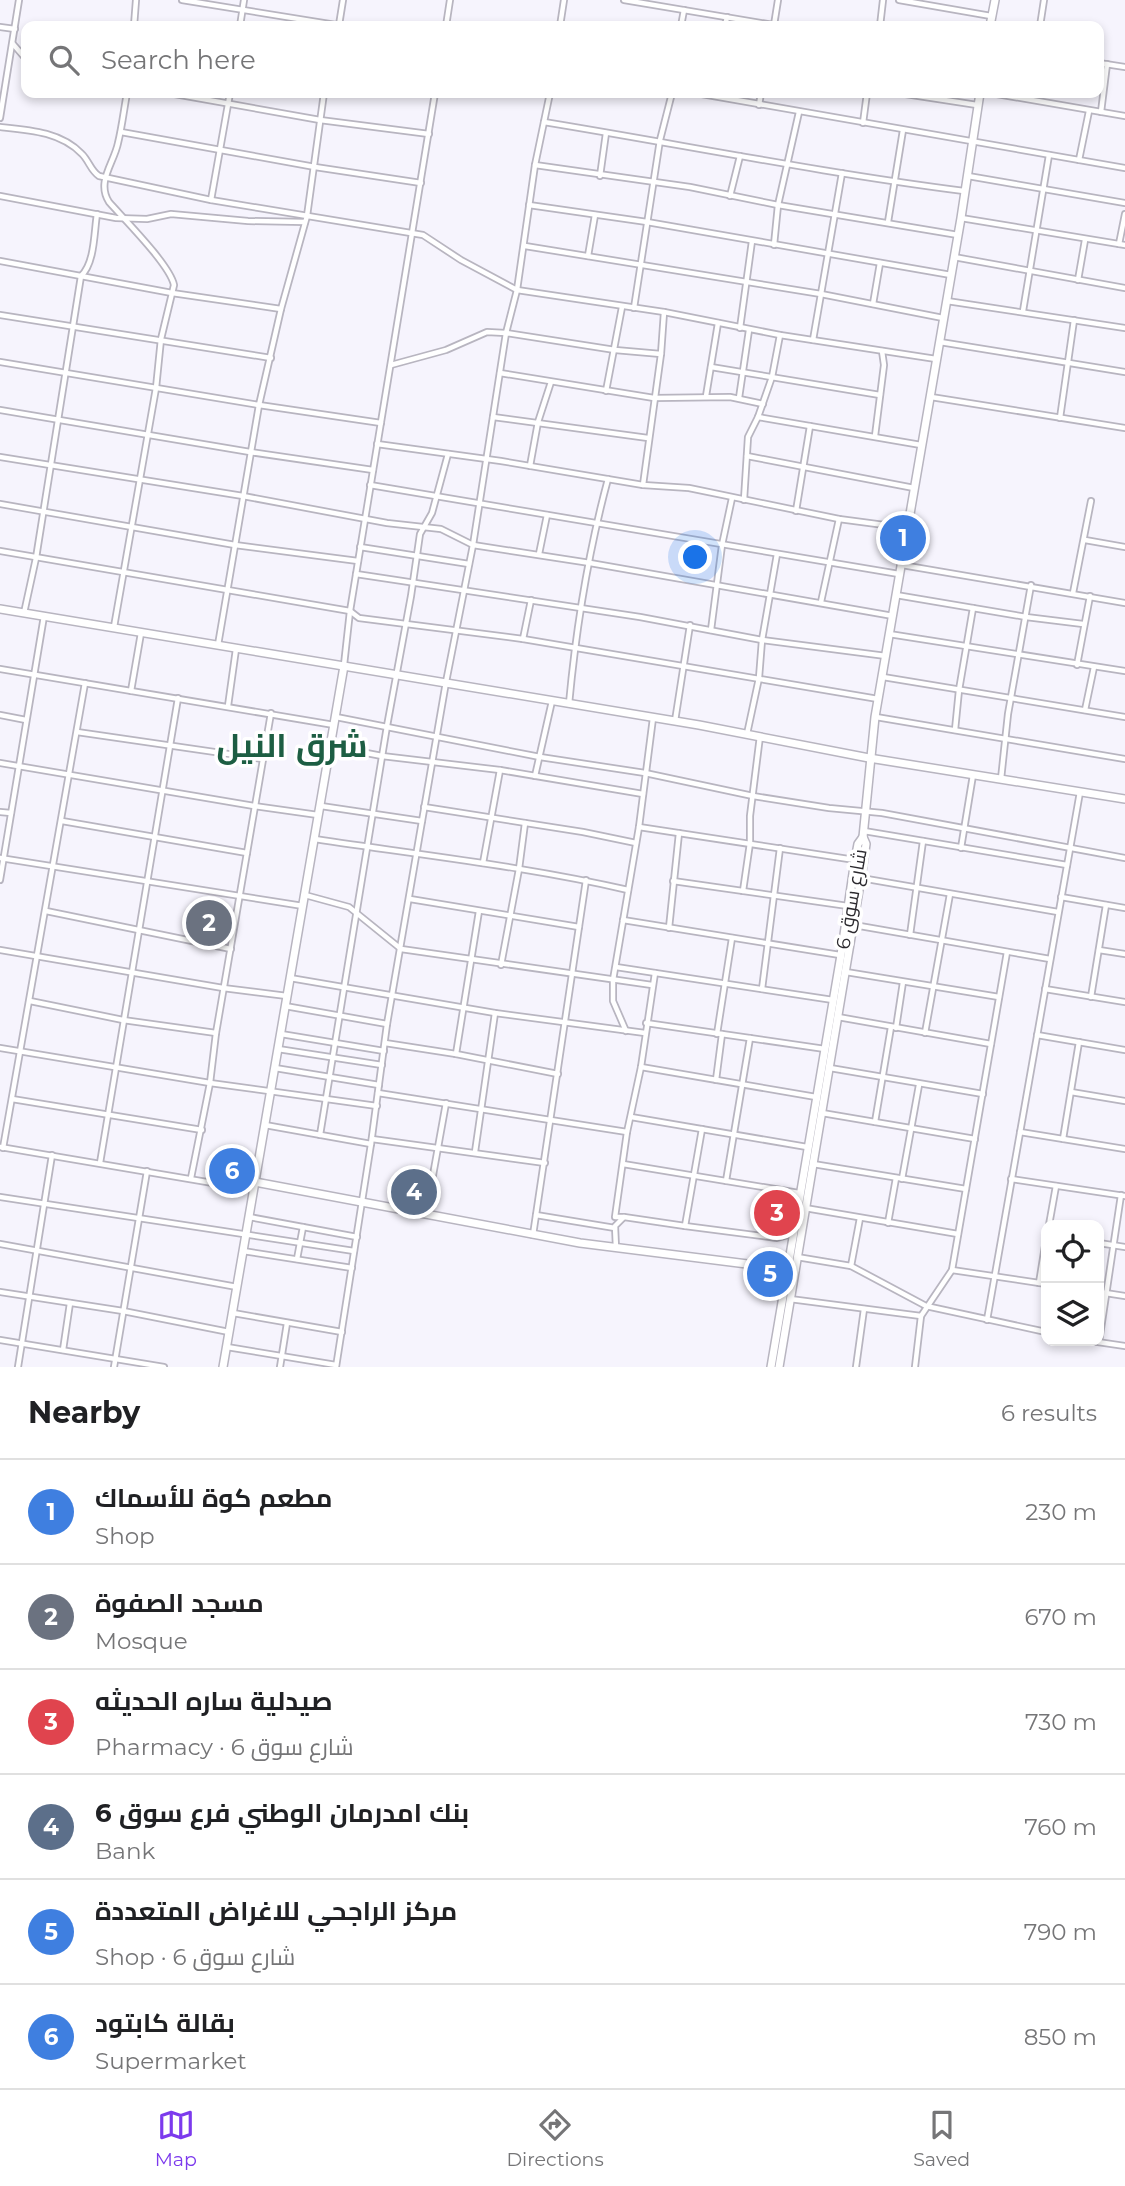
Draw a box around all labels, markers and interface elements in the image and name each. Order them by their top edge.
search box [21,21,1104,98]
icon: search [45,41,83,79]
text: Search here [101,44,256,76]
pin: 1 [880,512,926,564]
your location [678,540,712,574]
district label: شرق النيل [216,725,368,766]
street label: شارع سوق 6 [831,847,874,951]
pin: 2 [186,897,232,949]
pin: 6 [209,1145,255,1197]
pin: 4 [391,1166,437,1218]
pin: 3 [754,1187,800,1239]
map controls [1041,1220,1104,1346]
button: locate [1041,1220,1104,1283]
pin: 5 [747,1248,793,1300]
button: layers [1041,1283,1104,1346]
text: Nearby [28,1394,140,1431]
text: 6 results [1001,1399,1097,1427]
text: مطعم كوة للأسماك [95,1482,332,1514]
text: 1 [46,1498,56,1526]
text: 230 m [1025,1498,1097,1526]
text: Shop [95,1522,155,1550]
text: مسجد الصفوة [95,1587,264,1619]
text: 2 [44,1603,58,1631]
text: 670 m [1024,1603,1097,1631]
text: Mosque [95,1627,188,1655]
text: صيدلية ساره الحديثه [95,1685,333,1717]
text: 3 [44,1708,58,1736]
text: 730 m [1025,1708,1097,1736]
text: Pharmacy · شارع سوق 6 [95,1733,354,1761]
text: بنك امدرمان الوطني فرع سوق 6 [95,1797,469,1829]
text: 4 [43,1813,59,1841]
text: 760 m [1024,1813,1097,1841]
text: Bank [95,1837,155,1865]
text: مركز الراجحي للاغراض المتعددة [95,1895,457,1927]
text: 5 [44,1918,58,1946]
text: 790 m [1024,1918,1097,1946]
text: Shop · شارع سوق 6 [95,1943,295,1971]
text: بقالة كابتود [95,2007,235,2039]
text: 6 [44,2023,58,2051]
text: 850 m [1024,2023,1097,2051]
text: Supermarket [95,2047,247,2075]
tab: Map [155,2106,197,2171]
tab: Directions [506,2106,604,2171]
tab: Saved [913,2106,970,2171]

